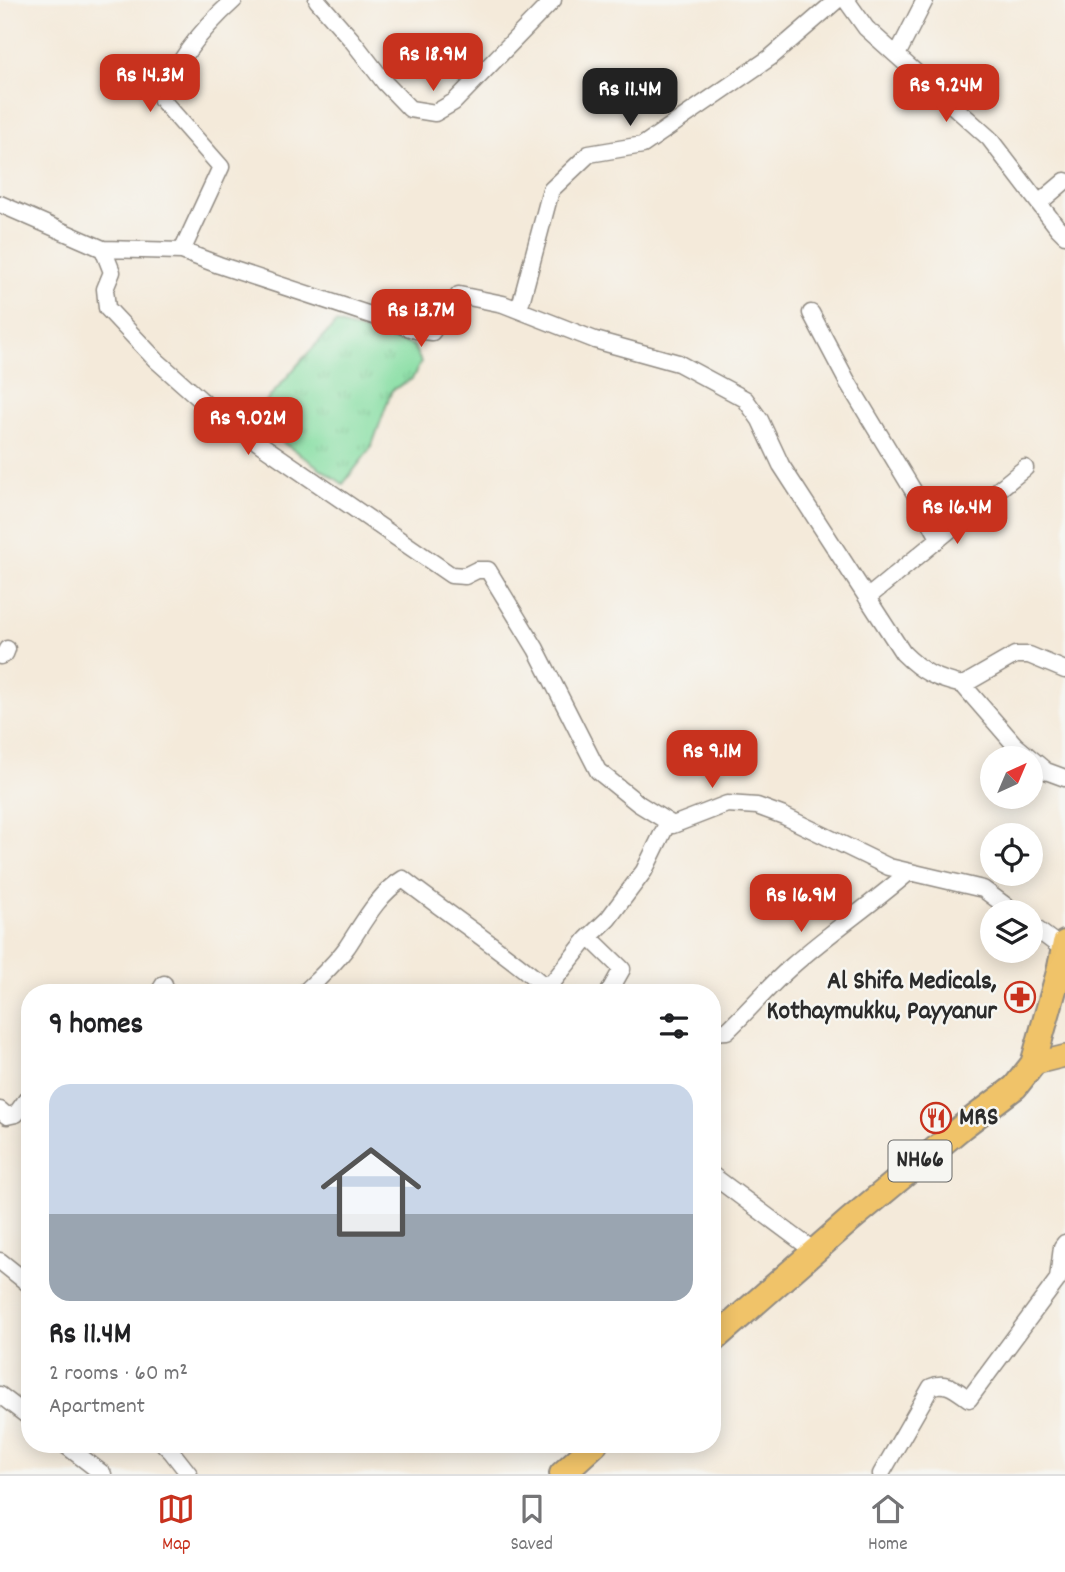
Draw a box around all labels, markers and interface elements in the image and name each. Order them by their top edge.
pin: Rs 18.9M [361,34,505,93]
text: Rs 18.9M [399,39,467,72]
pin: Rs 14.3M [78,54,222,114]
text: Rs 14.3M [116,60,184,93]
pin: Rs 9.24M [874,64,1018,124]
pin: Rs 11.4M [558,68,702,128]
text: Rs 9.24M [909,70,983,103]
text: Rs 11.4M [598,74,662,107]
pin: Rs 13.7M [349,290,493,349]
text: Rs 13.7M [387,295,455,328]
pin: Rs 9.02M [176,398,320,457]
text: Rs 9.02M [210,403,286,436]
pin: Rs 16.4M [885,486,1029,546]
text: Rs 16.4M [922,492,992,525]
pin: Rs 9.1M [647,730,777,790]
text: Rs 9.1M [682,736,742,769]
north arrow [980,746,1043,808]
map controls [980,746,1043,963]
button: locate [980,823,1043,886]
pin: Rs 16.9M [729,874,873,934]
text: Rs 16.9M [766,880,836,913]
button: layers [980,900,1043,963]
place label: Al Shifa Medicals, Kothaymukku, Payyanur [767,964,997,1031]
pharmacy icon: Al Shifa Medicals, Kothaymukku, Payyanur [1003,980,1037,1014]
text: 9 homes [49,1005,143,1048]
icon: filters [655,1007,693,1045]
place label: MRS [959,1100,998,1137]
restaurant icon: MRS [919,1101,953,1135]
icon: home [308,1129,434,1255]
road number: NH66 [888,1140,951,1182]
text: Rs 11.4M [49,1315,131,1358]
text: 2 rooms · 60 m² [49,1358,188,1391]
text: Apartment [49,1391,145,1424]
tab: Map [157,1490,195,1559]
tab: Saved [510,1490,553,1559]
tab: Home [868,1490,908,1559]

